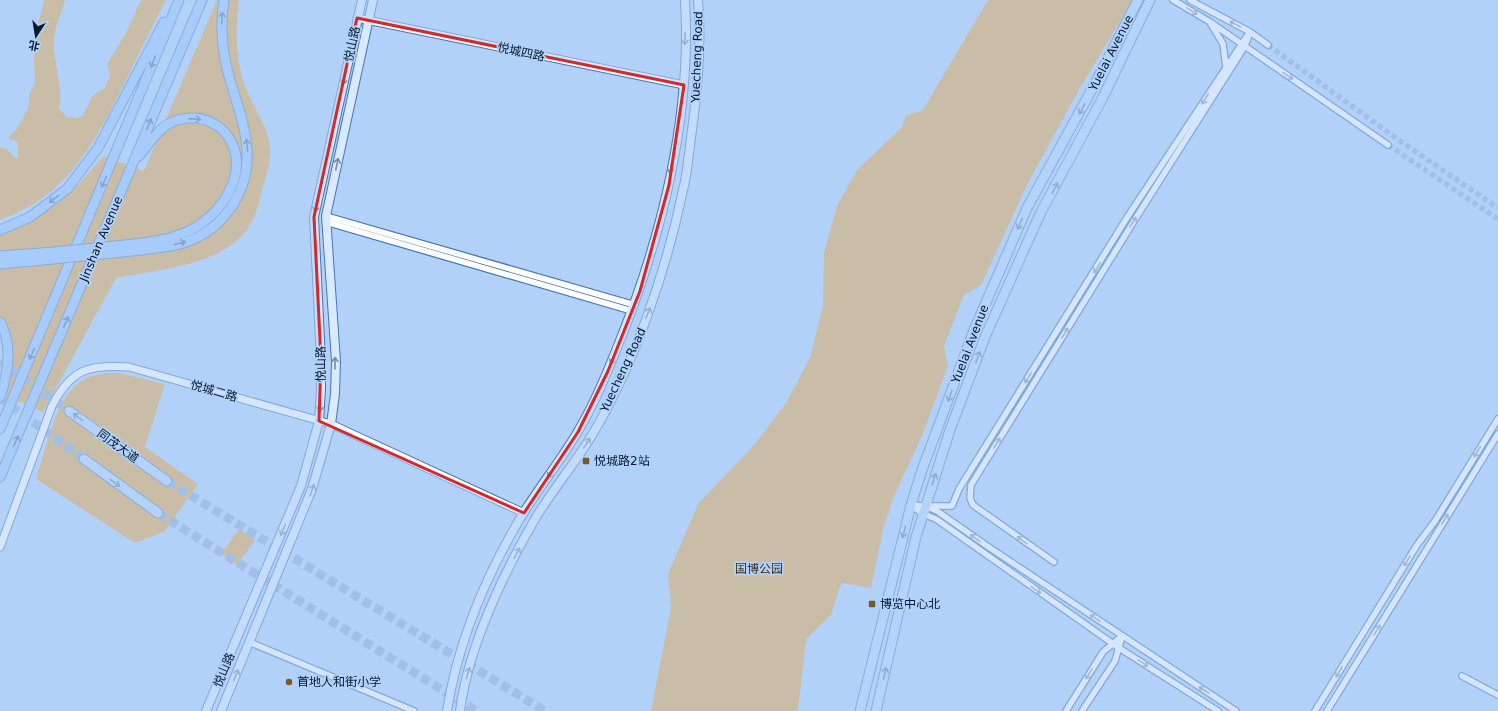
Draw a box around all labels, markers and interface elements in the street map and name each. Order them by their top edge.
one-way arrow [1186,8,1198,16]
street label: Yuecheng Road [688,11,706,104]
one-way arrow [219,12,226,25]
street label: Yuelai Avenue [1085,13,1136,94]
north arrow [16,16,56,56]
one-way arrow [1229,20,1241,28]
street label: 悦山路 [341,25,363,63]
one-way arrow [681,32,689,45]
text: 北 [27,38,41,53]
street label: 悦城四路 [496,40,546,64]
one-way arrow [149,56,156,68]
one-way arrow [340,72,348,85]
one-way arrow [1282,72,1293,80]
one-way arrow [1200,94,1209,105]
one-way arrow [1077,103,1085,115]
one-way arrow [188,115,201,122]
one-way arrow [146,119,153,131]
one-way arrow [243,139,250,152]
one-way arrow [334,158,342,171]
one-way arrow [667,161,675,174]
one-way arrow [99,176,107,188]
one-way arrow [1051,182,1059,194]
street label: Jinshan Avenue [76,194,125,285]
one-way arrow [48,195,59,203]
one-way arrow [312,199,320,212]
one-way arrow [1130,216,1138,228]
one-way arrow [1016,217,1024,229]
one-way arrow [173,239,186,246]
one-way arrow [1092,262,1100,274]
street label: Yuelai Avenue [948,303,991,386]
one-way arrow [645,308,652,320]
one-way arrow [63,316,71,328]
street label: Yuecheng Road [597,325,649,415]
one-way arrow [1061,328,1069,339]
street label: 悦山路 [314,346,328,382]
one-way arrow [28,347,35,359]
one-way arrow [974,351,982,363]
one-way arrow [608,352,616,364]
one-way arrow [331,357,339,370]
one-way arrow [1024,372,1032,383]
street label: 悦城二路 [189,378,239,404]
one-way arrow [945,389,953,401]
one-way arrow [316,399,324,412]
one-way arrow [73,413,84,421]
street label: 同茂大道 [94,426,142,466]
one-way arrow [12,436,20,448]
one-way arrow [993,437,1001,449]
one-way arrow [583,438,591,449]
one-way arrow [1473,446,1481,457]
place label: 悦城路2站 [594,454,650,468]
marker: 悦城路2站 [581,456,591,466]
one-way arrow [547,467,555,478]
one-way arrow [931,473,938,486]
one-way arrow [109,478,120,487]
one-way arrow [308,484,316,496]
one-way arrow [1441,514,1450,525]
one-way arrow [278,523,286,535]
one-way arrow [900,525,907,538]
one-way arrow [970,534,981,542]
one-way arrow [1017,536,1028,544]
one-way arrow [514,547,521,559]
one-way arrow [1402,555,1410,567]
park label: 国博公园 [735,562,783,576]
one-way arrow [1030,586,1041,594]
place label: 博览中心北 [880,597,940,611]
marker: 博览中心北 [867,599,877,609]
one-way arrow [1090,614,1101,622]
one-way arrow [1373,625,1381,636]
street label: 悦山路 [211,651,237,689]
one-way arrow [1137,660,1149,668]
one-way arrow [1335,666,1343,677]
one-way arrow [465,667,472,680]
one-way arrow [882,667,890,680]
one-way arrow [1085,668,1093,679]
one-way arrow [232,669,240,681]
place label: 首地人和街小学 [297,675,381,689]
marker: 首地人和街小学 [284,677,294,687]
one-way arrow [1198,685,1209,694]

